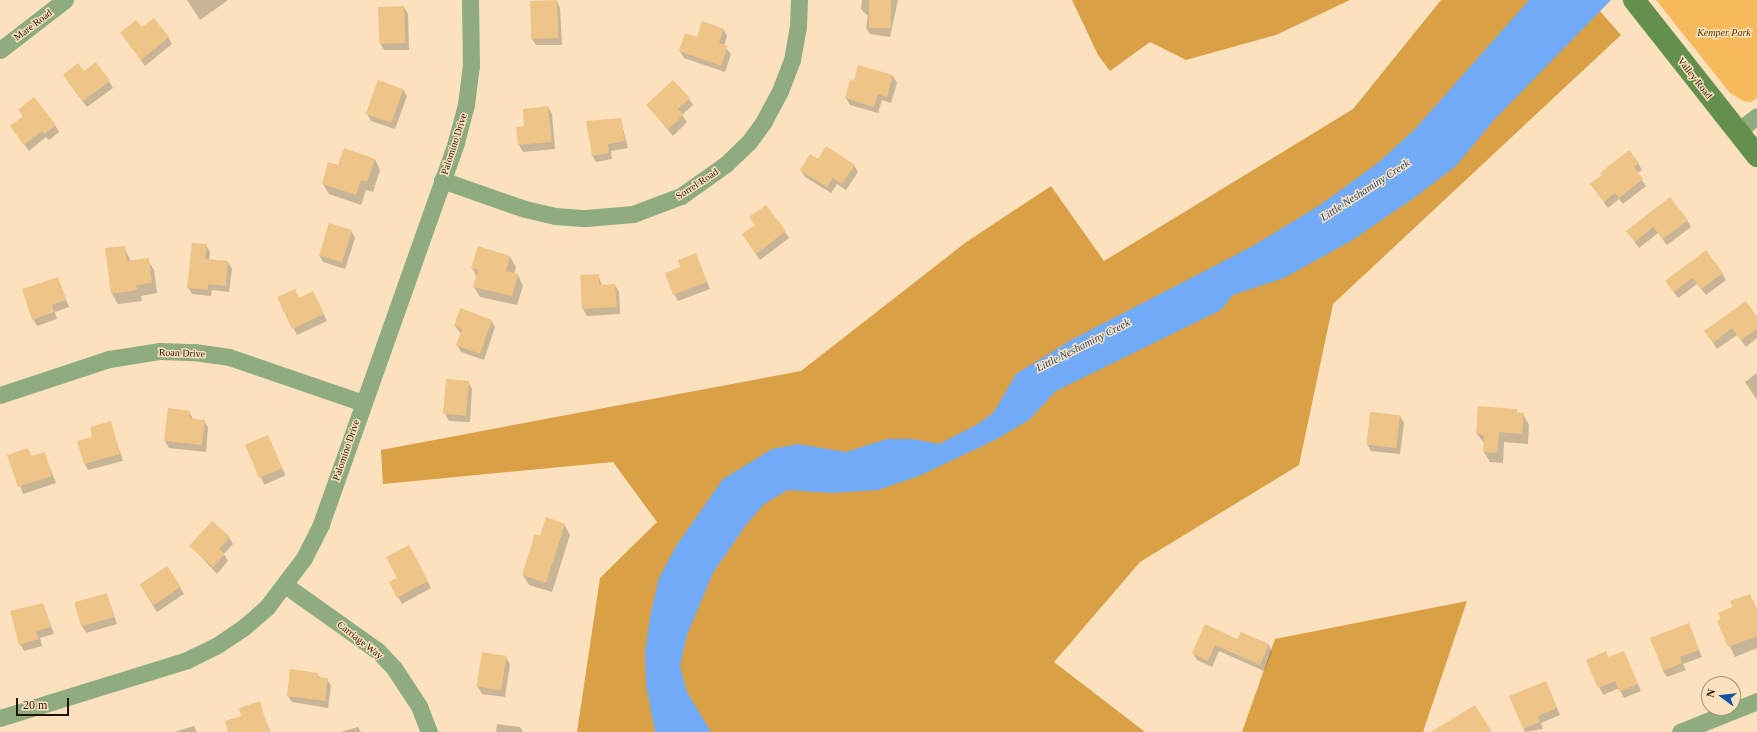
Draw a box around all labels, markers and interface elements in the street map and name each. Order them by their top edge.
street label: Mare Road [12,7,54,43]
park label: Kemper Park [1697,27,1751,39]
street label: Valley Road [1675,55,1715,101]
street label: Palomino Drive [438,112,470,176]
water label: Little Neshaminy Creek [1318,156,1412,224]
street label: Sorrel Road [674,166,720,202]
water label: Little Neshaminy Creek [1034,316,1132,374]
street label: Roan Drive [159,346,205,360]
street label: Palomino Drive [330,418,362,482]
street label: Carriage Way [335,618,385,662]
north arrow [1701,676,1741,716]
text: N [1704,688,1717,699]
scale bar [18,690,71,716]
text: 20 m [23,698,47,712]

